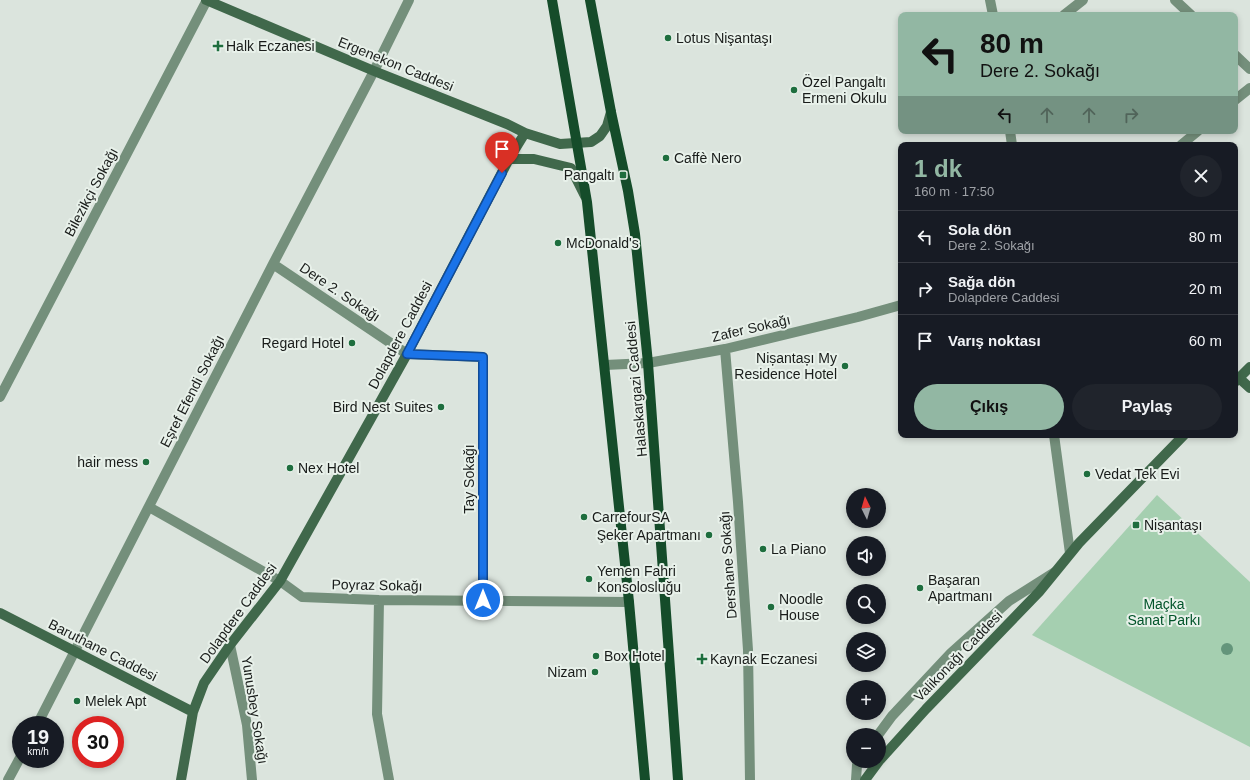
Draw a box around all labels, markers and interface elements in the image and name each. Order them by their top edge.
icon: left [914,28,966,80]
text: 80 m [980,28,1044,59]
place label: Lotus Nişantaşı [676,30,773,46]
marker: Lotus Nişantaşı [663,33,673,43]
street label: Ergenekon Caddesi [336,34,456,94]
place label: Halk Eczanesi [226,38,315,54]
marker: Halk Eczanesi [213,41,223,51]
text: Dere 2. Sokağı [980,61,1100,81]
place label: Özel Pangaltı Ermeni Okulu [802,73,887,106]
marker: Özel Pangaltı Ermeni Okulu [789,85,799,95]
icon: left [994,104,1016,126]
icon: ahead [1036,104,1058,126]
icon: ahead [1078,104,1100,126]
icon: right [1120,104,1142,126]
pin [485,132,519,173]
icon: arrive [491,138,513,160]
street label: Bilezikçi Sokağı [61,145,121,239]
place label: Caffè Nero [674,150,742,166]
marker: Caffè Nero [661,153,671,163]
text: 1 dk [914,155,962,182]
button: close [1180,155,1222,197]
place label: Pangaltı [564,167,615,183]
marker: Pangaltı [618,170,628,180]
text: 160 m · 17:50 [914,184,994,199]
text: Sola dön [948,221,1011,238]
icon: left [914,226,936,248]
text: 80 m [1189,228,1222,245]
place label: McDonald's [566,235,639,251]
marker: McDonald's [553,238,563,248]
text: Dere 2. Sokağı [948,238,1035,253]
street label: Dere 2. Sokağı [297,259,383,325]
text: Sağa dön [948,273,1016,290]
street label: Dolapdere Caddesi [365,278,435,392]
icon: right [914,278,936,300]
text: 20 m [1189,280,1222,297]
text: Dolapdere Caddesi [948,290,1059,305]
street label: Zafer Sokağı [710,311,792,345]
street label: Halaskargazi Caddesi [622,320,650,458]
icon: arrive [914,330,936,352]
street label: Eşref Efendi Sokağı [157,332,227,450]
text: Varış noktası [948,332,1041,349]
text: 60 m [1189,332,1222,349]
place label: Regard Hotel [262,335,344,351]
marker: Regard Hotel [347,338,357,348]
place label: Nișantașı My Residence Hotel [734,350,837,382]
marker: Nișantașı My Residence Hotel [840,361,850,371]
button: Çıkış [914,384,1064,430]
button: Paylaş [1072,384,1222,430]
place label: Bird Nest Suites [333,399,433,415]
marker: Bird Nest Suites [436,402,446,412]
street label: Tay Sokağı [461,444,477,514]
place label: hair mess [77,454,138,470]
marker: hair mess [141,457,151,467]
place label: Nex Hotel [298,460,359,476]
marker: Nex Hotel [285,463,295,473]
place label: Vedat Tek Evi [1095,466,1180,482]
marker: Vedat Tek Evi [1082,469,1092,479]
north arrow [846,488,886,528]
map controls [846,488,886,768]
place label: CarrefourSA [592,509,670,525]
street label: Dershane Sokağı [716,510,740,620]
marker: CarrefourSA [579,512,589,522]
place label: Nişantaşı [1144,517,1202,533]
marker: Nişantaşı [1131,520,1141,530]
place label: Şeker Apartmanı [597,527,701,543]
marker: Şeker Apartmanı [704,530,714,540]
button: sound [846,536,886,576]
place label: La Piano [771,541,826,557]
marker: La Piano [758,544,768,554]
street label: Dolapdere Caddesi [196,560,280,666]
place label: Yemen Fahri Konsolosluğu [597,563,681,595]
place label: Başaran Apartmanı [928,572,993,604]
marker: Yemen Fahri Konsolosluğu [584,574,594,584]
street label: Poyraz Sokağı [331,576,423,594]
position arrow [462,579,504,621]
marker: Başaran Apartmanı [915,583,925,593]
button: search [846,584,886,624]
place label: Noodle House [779,591,824,623]
park label: Maçka Sanat Parkı [1127,596,1201,628]
marker: Noodle House [766,602,776,612]
street label: Valikonağı Caddesi [911,607,1005,705]
street label: Baruthane Caddesi [46,616,160,684]
button: layers [846,632,886,672]
place label: Box Hotel [604,648,665,664]
marker: Box Hotel [591,651,601,661]
place label: Kaynak Eczanesi [710,651,817,667]
marker: Kaynak Eczanesi [697,654,707,664]
street label: Yunusbey Sokağı [239,655,271,765]
place label: Nizam [547,664,587,680]
marker: Nizam [590,667,600,677]
button: + [846,680,886,720]
place label: Melek Apt [85,693,147,709]
marker: Melek Apt [72,696,82,706]
speed limit sign: 30 [72,716,124,768]
text: 19 [27,726,49,748]
button: − [846,728,886,768]
text: km/h [27,746,49,757]

